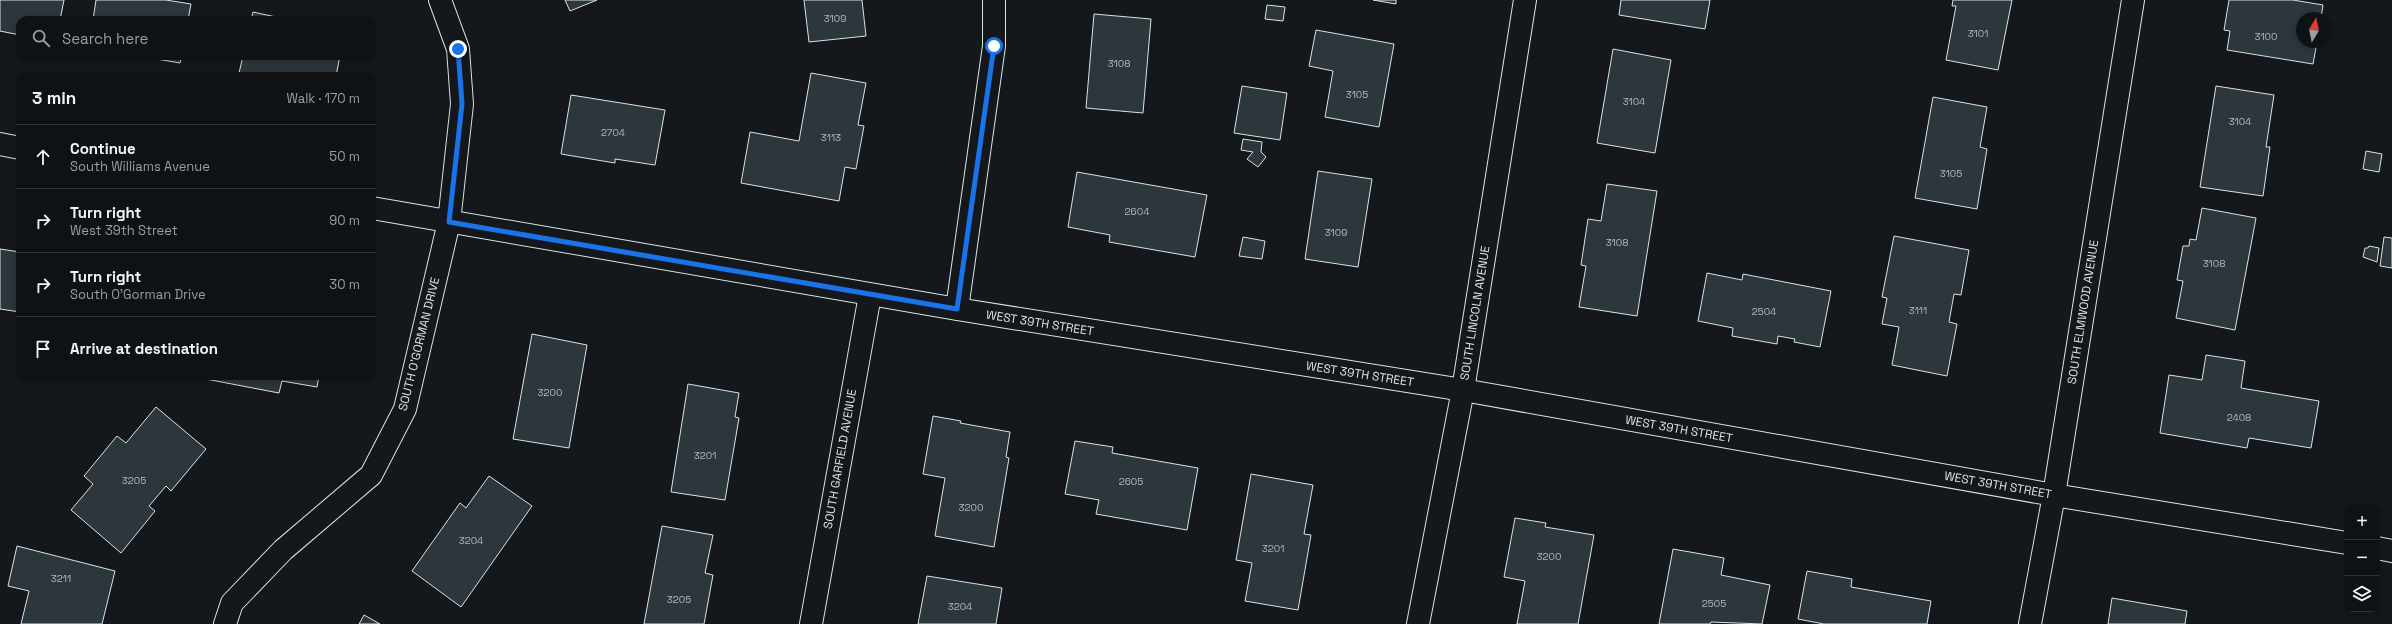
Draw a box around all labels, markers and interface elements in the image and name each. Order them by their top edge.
house number: 3109 [824,12,846,25]
north arrow [2296,12,2332,48]
search box [16,16,376,60]
icon: search [30,27,52,49]
house number: 3101 [1968,27,1988,40]
text: Search here [62,29,148,48]
house number: 3100 [2255,30,2277,43]
route start [985,37,1003,55]
route end [449,40,467,58]
house number: 3108 [1108,57,1130,70]
text: 3 min [32,87,76,109]
house number: 3105 [1346,88,1368,101]
text: Walk · 170 m [286,90,360,107]
house number: 3104 [1623,95,1645,108]
house number: 3104 [2229,115,2251,128]
house number: 2704 [601,126,625,139]
house number: 3113 [821,131,841,144]
text: Continue [70,139,136,158]
icon: ahead [32,146,54,168]
text: 50 m [329,148,360,165]
text: South Williams Avenue [70,158,210,175]
house number: 3105 [1940,167,1962,180]
text: Turn right [70,203,141,222]
house number: 2604 [1125,205,1149,218]
icon: right [32,210,54,232]
text: 90 m [329,212,360,229]
text: West 39th Street [70,222,178,239]
house number: 3109 [1325,226,1347,239]
house number: 3108 [1606,236,1628,249]
street label: SOUTH ELMWOOD AVENUE [2064,238,2102,385]
street label: SOUTH LINCOLN AVENUE [1456,244,1494,381]
house number: 3108 [2203,257,2225,270]
text: Turn right [70,267,141,286]
icon: right [32,274,54,296]
street label: SOUTH O'GORMAN DRIVE [395,275,443,413]
text: 30 m [329,276,360,293]
text: South O'Gorman Drive [70,286,206,303]
house number: 3111 [1909,304,1927,317]
house number: 2504 [1752,305,1776,318]
street label: WEST 39TH STREET [985,307,1095,339]
icon: arrive [32,338,54,360]
text: Arrive at destination [70,339,218,358]
street label: WEST 39TH STREET [1305,358,1415,390]
house number: 3200 [538,386,562,399]
street label: SOUTH GARFIELD AVENUE [820,388,860,530]
house number: 2408 [2227,411,2251,424]
street label: WEST 39TH STREET [1624,412,1734,446]
house number: 3201 [694,449,716,462]
street label: WEST 39TH STREET [1943,468,2053,502]
house number: 3205 [122,474,146,487]
house number: 2605 [1119,475,1143,488]
house number: 3200 [959,501,983,514]
map controls [2344,504,2380,612]
button: + [2344,504,2380,540]
house number: 3204 [459,534,483,547]
button: − [2344,540,2380,576]
house number: 3201 [1262,542,1284,555]
house number: 3200 [1537,550,1561,563]
house number: 3211 [51,572,71,585]
button: layers [2344,576,2380,612]
house number: 3205 [667,593,691,606]
house number: 2505 [1702,597,1726,610]
house number: 3204 [948,600,972,613]

